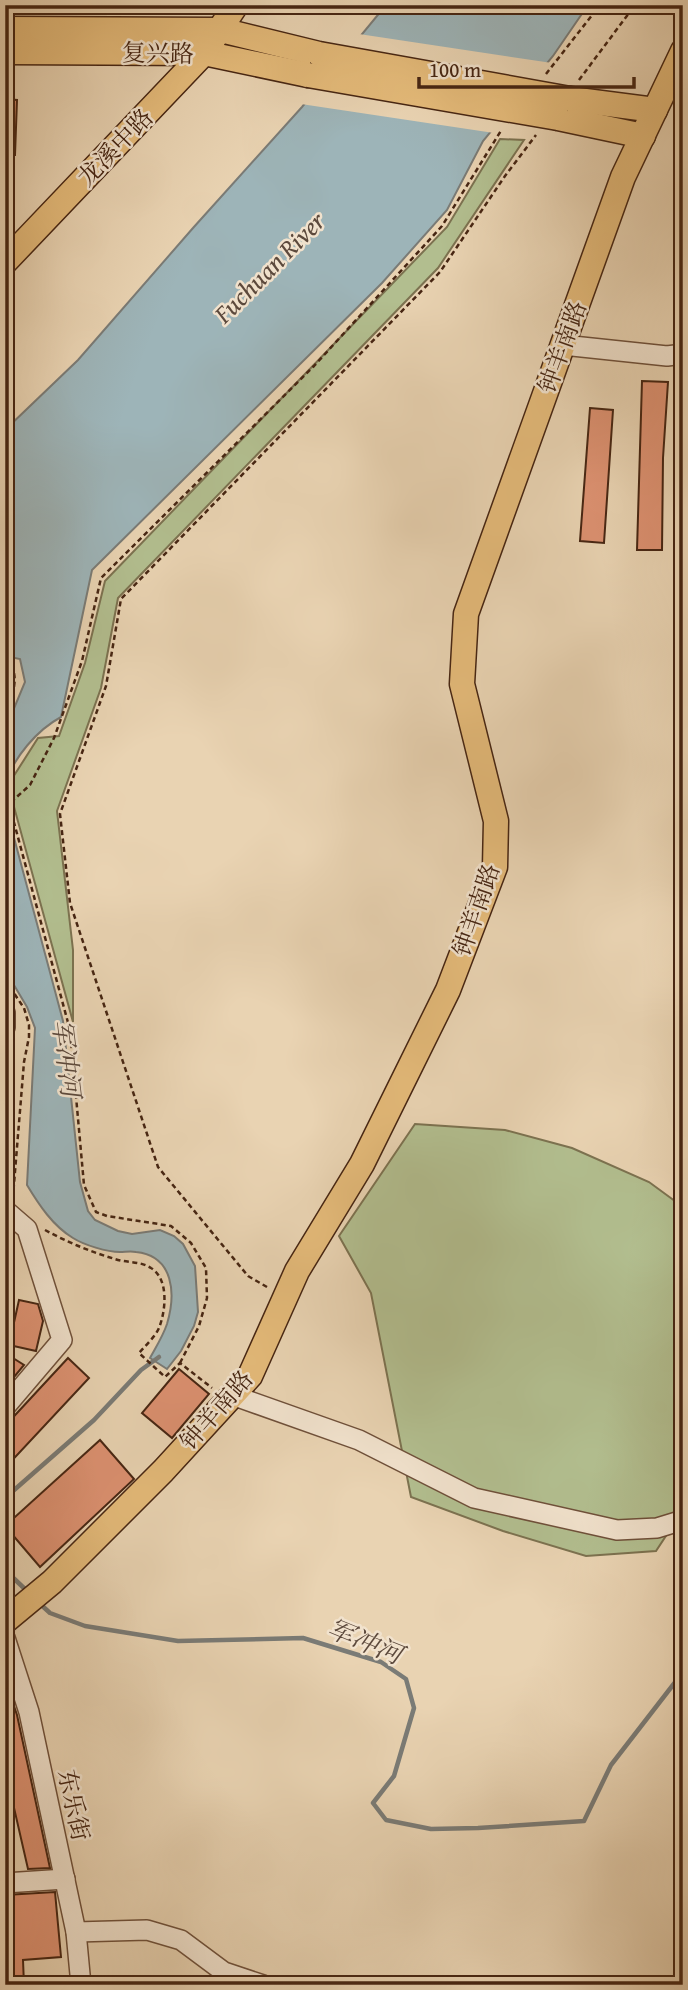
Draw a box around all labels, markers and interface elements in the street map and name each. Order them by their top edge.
street label: 复兴路 [122,35,194,71]
scale bar [419,46,634,90]
text: 100 m [429,54,481,85]
street label: 龙溪中路 [69,100,161,194]
water label: Fuchuan River [204,201,335,332]
street label: 钟羊南路 [529,296,595,398]
street label: 钟羊南路 [444,859,508,961]
water label: 军冲河 [43,1017,92,1103]
street label: 钟羊南路 [171,1362,261,1458]
water label: 军冲河 [322,1608,412,1675]
street label: 东乐街 [49,1766,99,1844]

